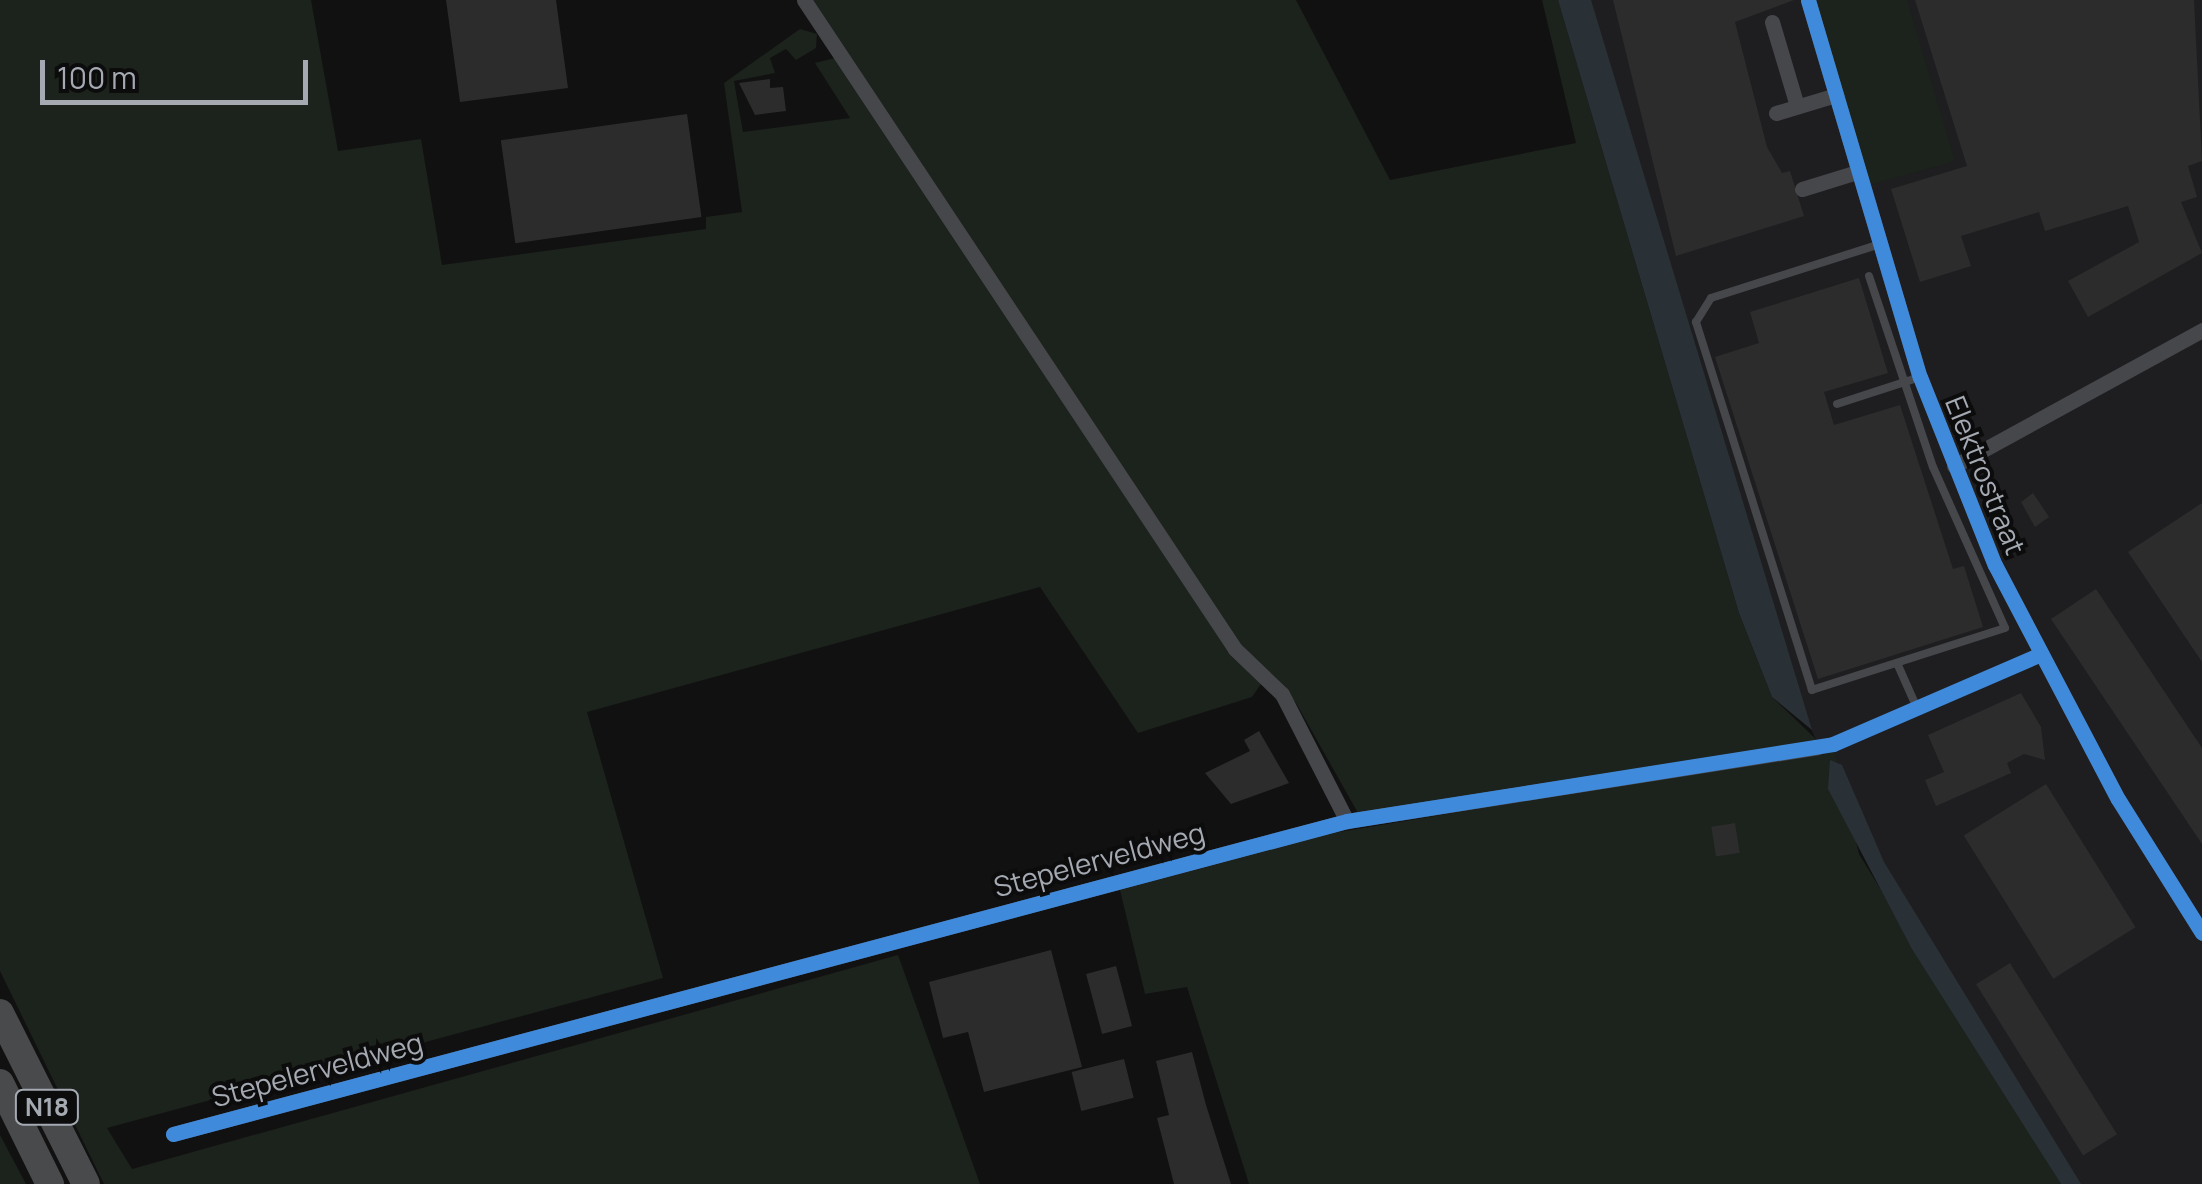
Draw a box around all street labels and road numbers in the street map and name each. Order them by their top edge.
street label: Elektrostraat [1939,391,2033,559]
street label: Stepelerveldweg [990,815,1208,903]
street label: Stepelerveldweg [208,1025,426,1113]
road number: N18 [15,1087,80,1127]

